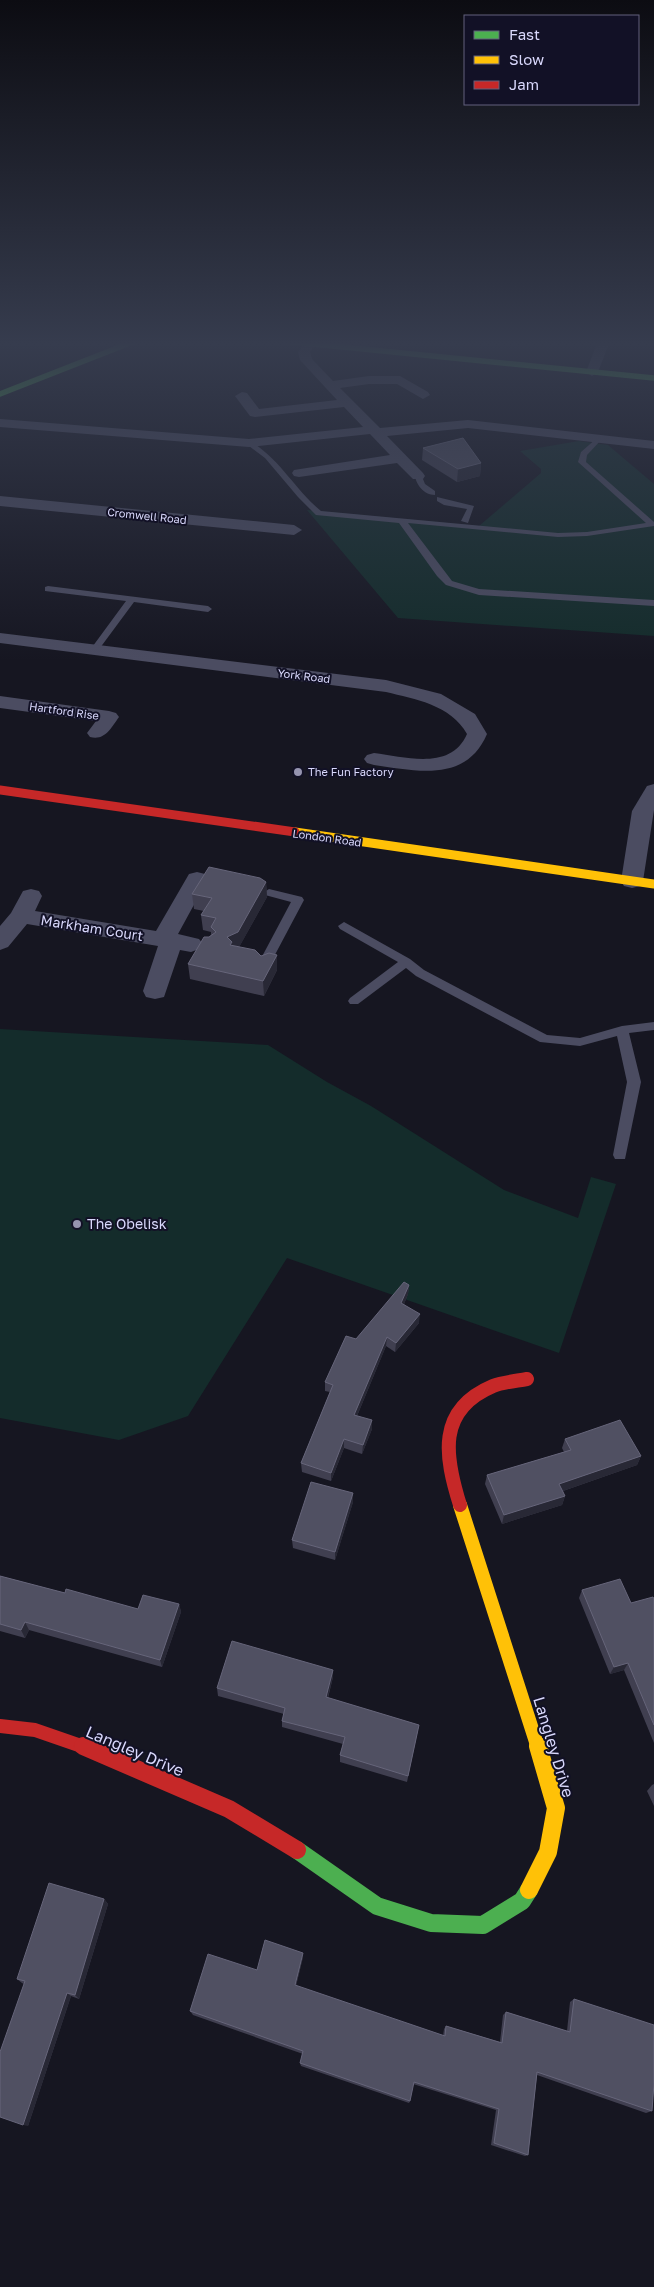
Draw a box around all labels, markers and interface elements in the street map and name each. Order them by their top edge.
legend [464,15,639,105]
text: Fast [509,25,540,43]
text: Slow [509,50,544,68]
text: Jam [509,75,539,93]
street label: Cromwell Road [107,505,187,526]
street label: York Road [277,666,331,685]
street label: Hartford Rise [28,699,100,722]
place label: The Fun Factory [308,765,394,778]
marker: The Fun Factory [292,766,304,778]
street label: London Road [292,826,362,849]
street label: Markham Court [40,911,145,944]
place label: The Obelisk [87,1215,167,1232]
marker: The Obelisk [71,1218,83,1230]
street label: Langley Drive [529,1694,579,1800]
street label: Langley Drive [83,1721,187,1781]

